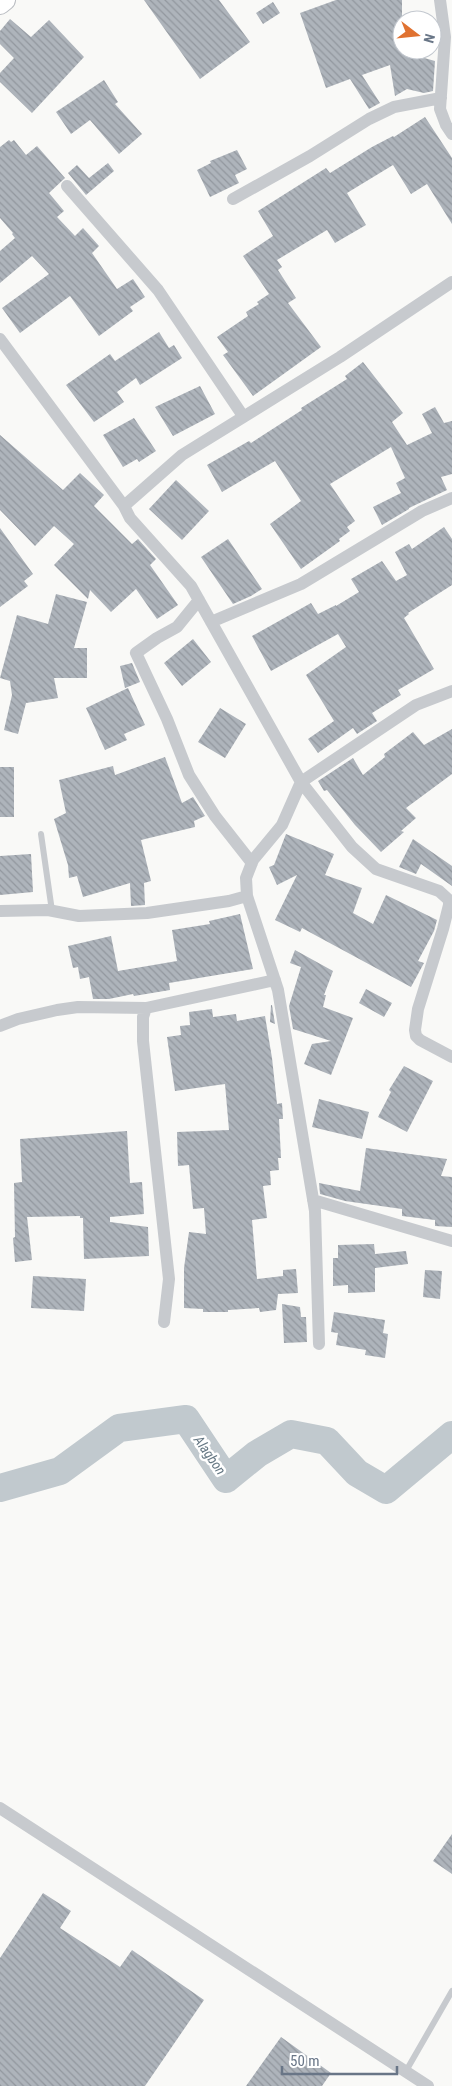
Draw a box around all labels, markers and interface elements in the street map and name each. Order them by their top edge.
north arrow [392,10,442,60]
text: N [421,32,438,45]
water label: Alagbon [190,1431,229,1478]
scale bar [282,2044,397,2076]
text: 50 m [290,2052,320,2070]

